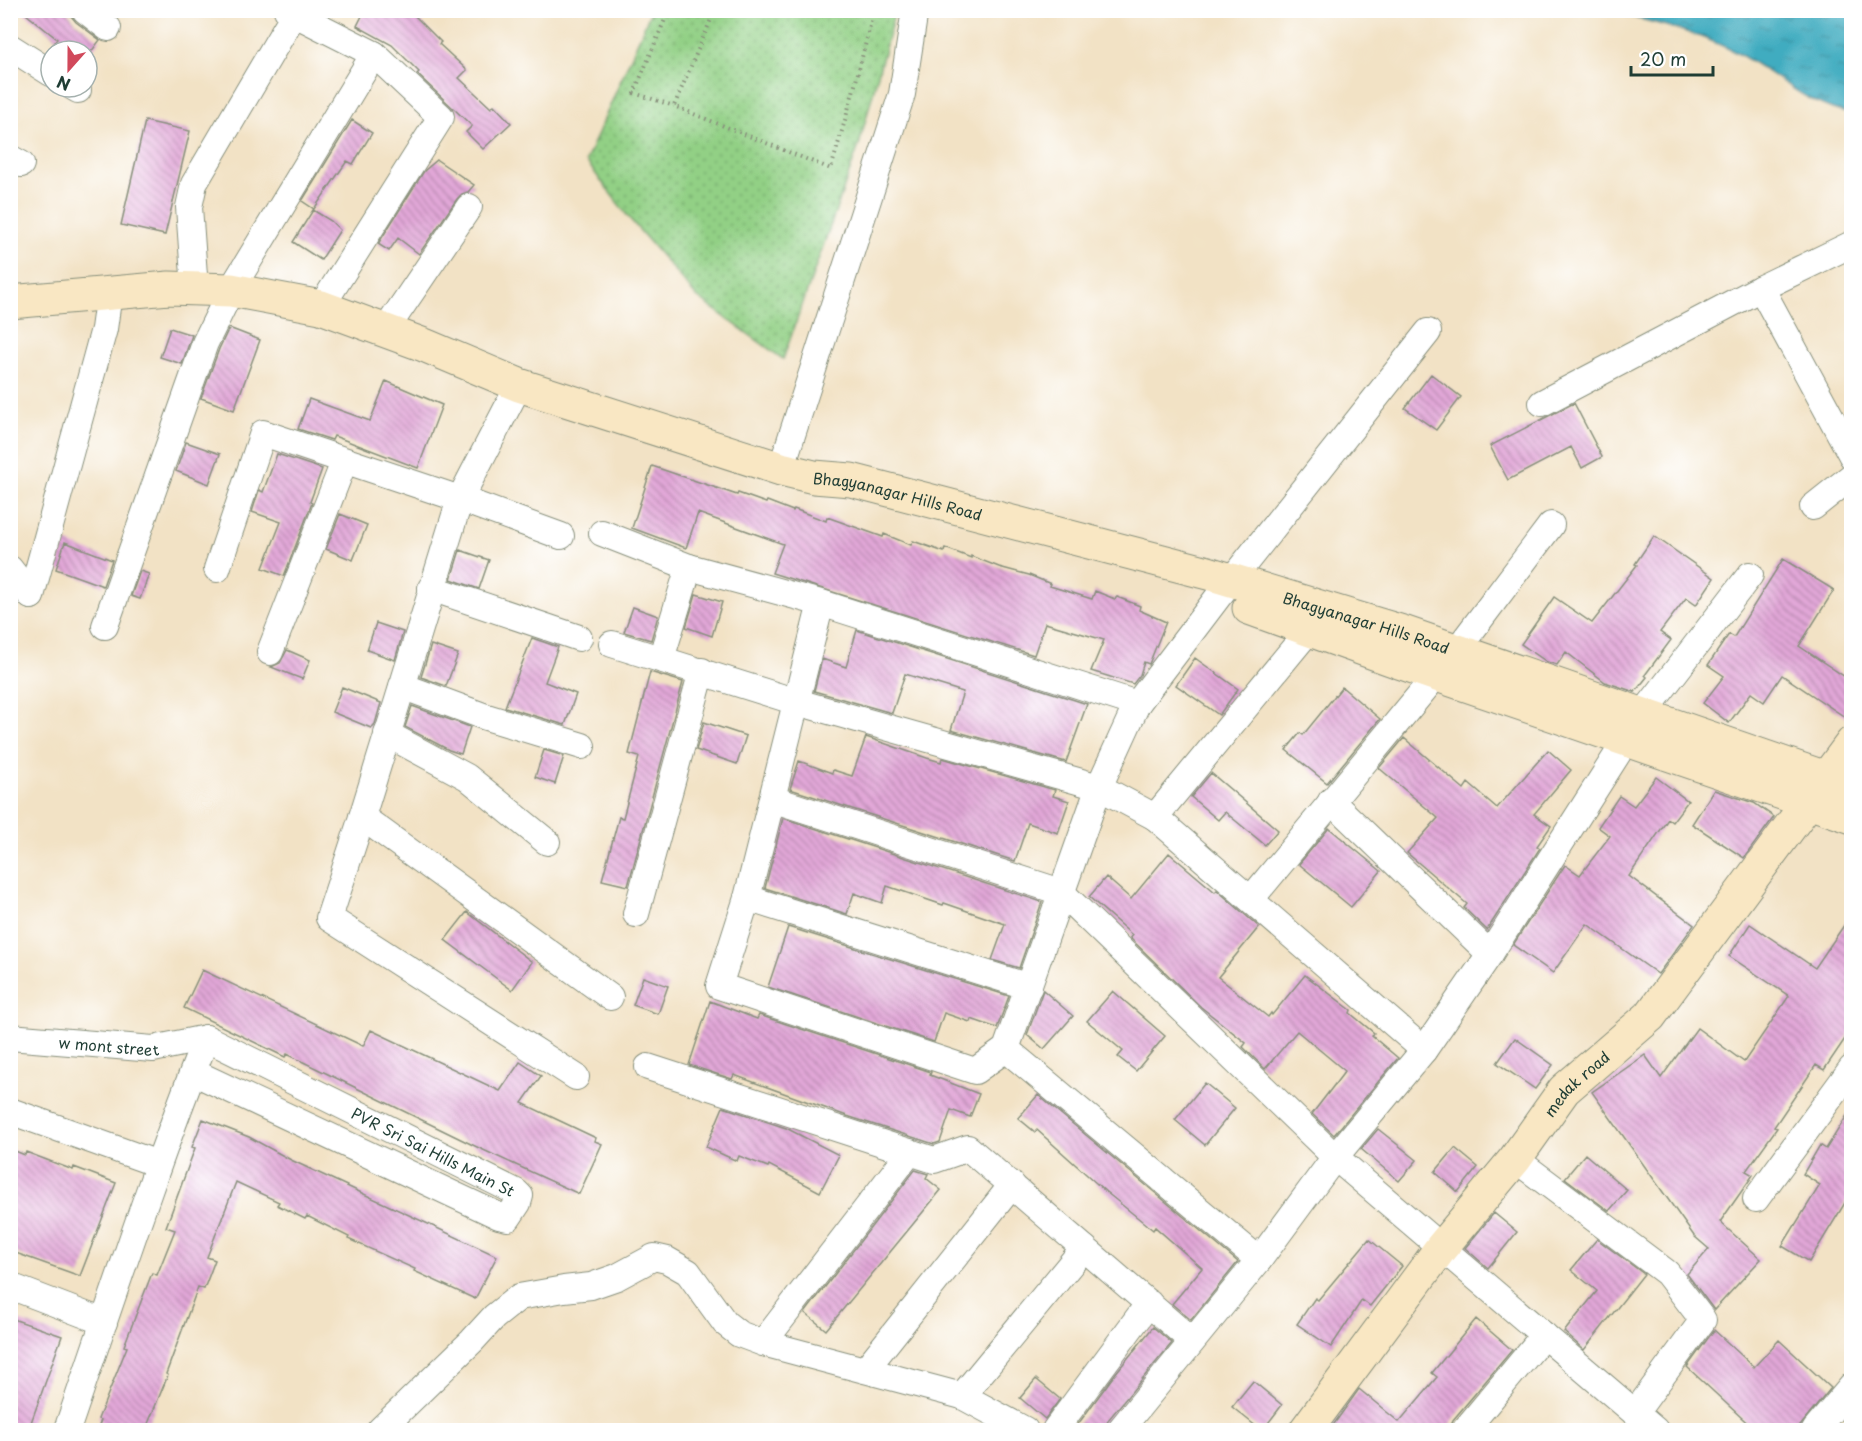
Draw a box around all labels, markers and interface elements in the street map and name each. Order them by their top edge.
north arrow [39,39,99,99]
scale bar [1631,39,1714,77]
text: 20 m [1640,45,1686,72]
text: N [53,70,73,97]
street label: Bhagyanagar Hills Road [812,465,985,525]
street label: Bhagyanagar Hills Road [1280,585,1453,659]
street label: w mont street [58,1030,161,1060]
street label: medak road [1537,1045,1614,1121]
street label: PVR Sri Sai Hills Main St [348,1101,519,1201]

